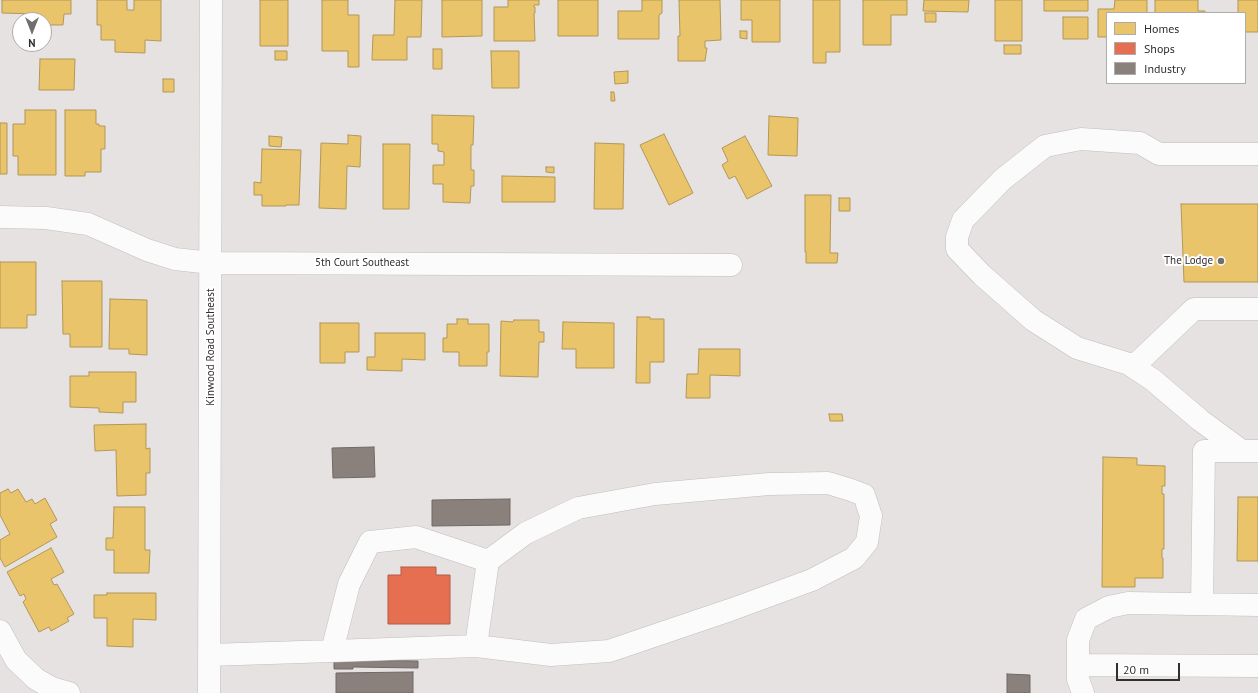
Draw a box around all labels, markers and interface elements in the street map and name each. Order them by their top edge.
north arrow [12,12,52,52]
legend [1106,12,1246,84]
text: Homes [1144,21,1179,36]
text: N [28,36,36,50]
text: Shops [1144,41,1175,56]
text: Industry [1144,61,1186,76]
place label: The Lodge [1164,254,1213,268]
street label: 5th Court Southeast [315,256,409,270]
marker: The Lodge [1216,256,1226,266]
street label: Kinwood Road Southeast [204,288,218,406]
scale bar [1118,655,1182,681]
text: 20 m [1123,662,1149,677]

